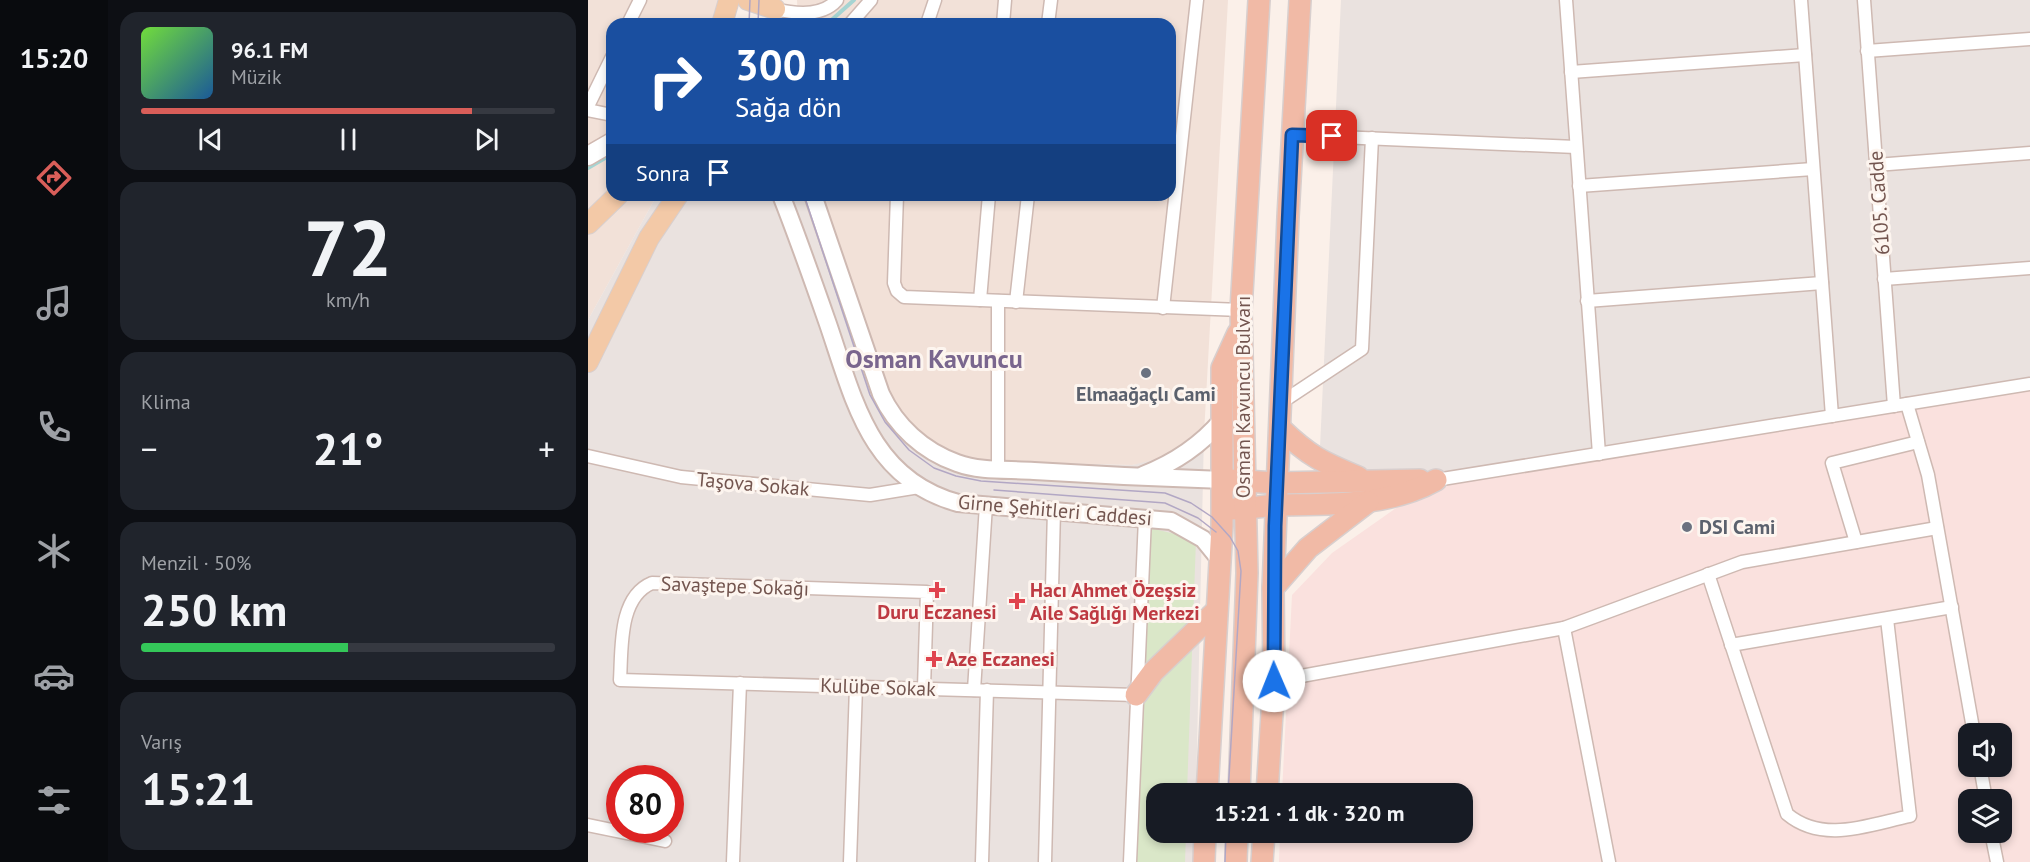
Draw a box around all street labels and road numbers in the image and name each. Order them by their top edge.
street label: 6105. Cadde [1862,150,1896,256]
street label: Osman Kavuncu Bulvarı [1230,296,1256,498]
street label: Taşova Sokak [696,466,811,502]
street label: Girne Şehitleri Caddesi [957,489,1153,531]
street label: Savaştepe Sokağı [660,570,810,602]
street label: Kulübe Sokak [820,672,937,702]

